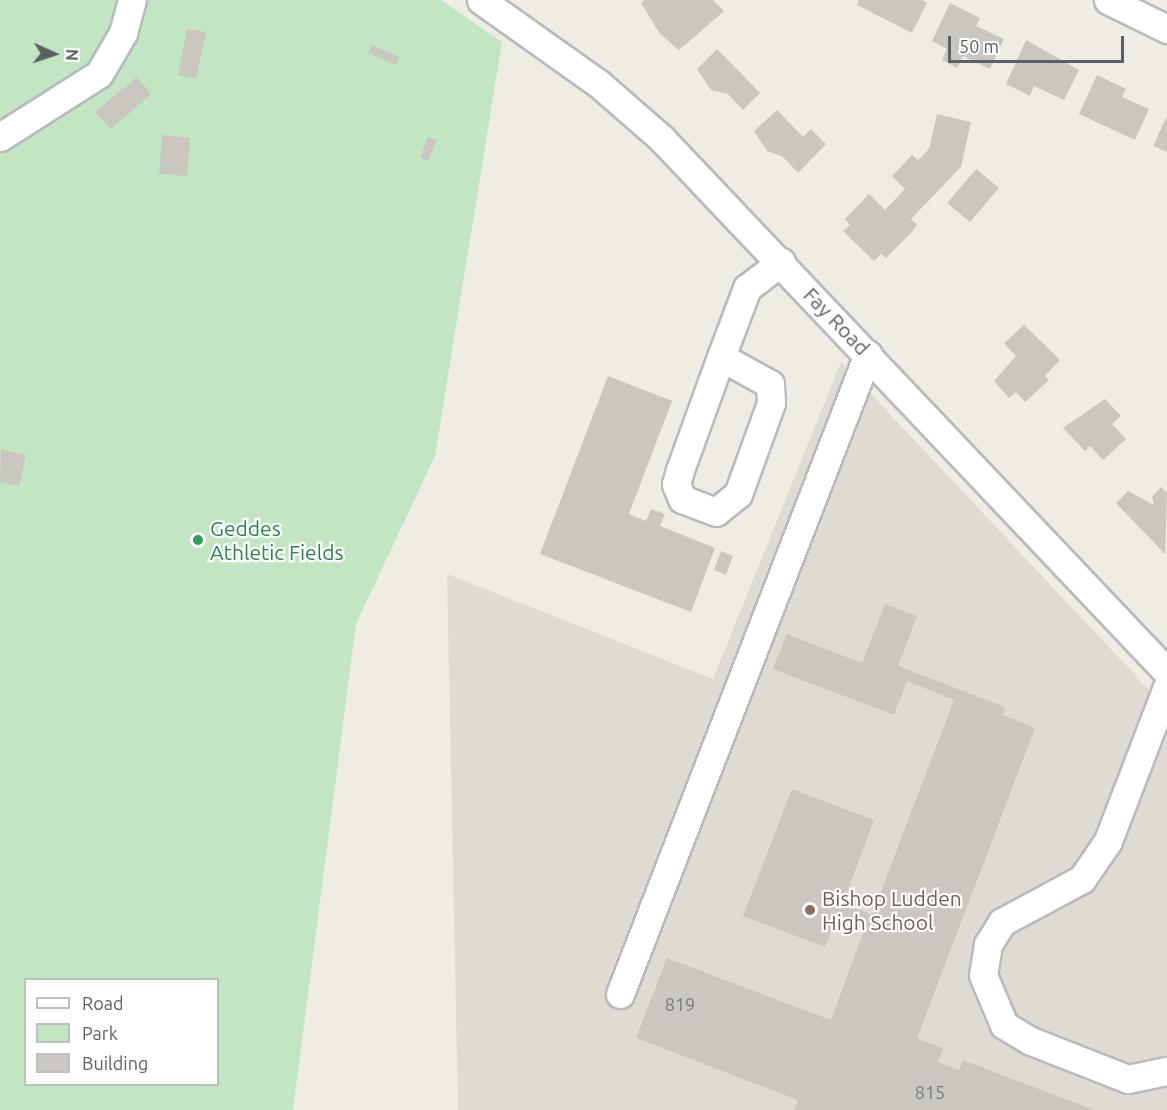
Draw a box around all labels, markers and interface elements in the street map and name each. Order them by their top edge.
north arrow [24,24,84,84]
scale bar [951,24,1126,62]
text: 50 m [959,36,999,56]
text: N [63,49,81,61]
street label: Fay Road [799,282,875,360]
place label: Geddes Athletic Fields [210,515,344,565]
marker: Geddes Athletic Fields [191,533,205,547]
place label: Bishop Ludden High School [822,885,962,935]
marker: Bishop Ludden High School [803,903,817,917]
legend [24,978,219,1086]
text: Road [82,993,124,1013]
house number: 819 [665,993,695,1015]
text: Park [82,1023,118,1043]
text: Building [82,1053,148,1073]
house number: 815 [915,1081,945,1103]

